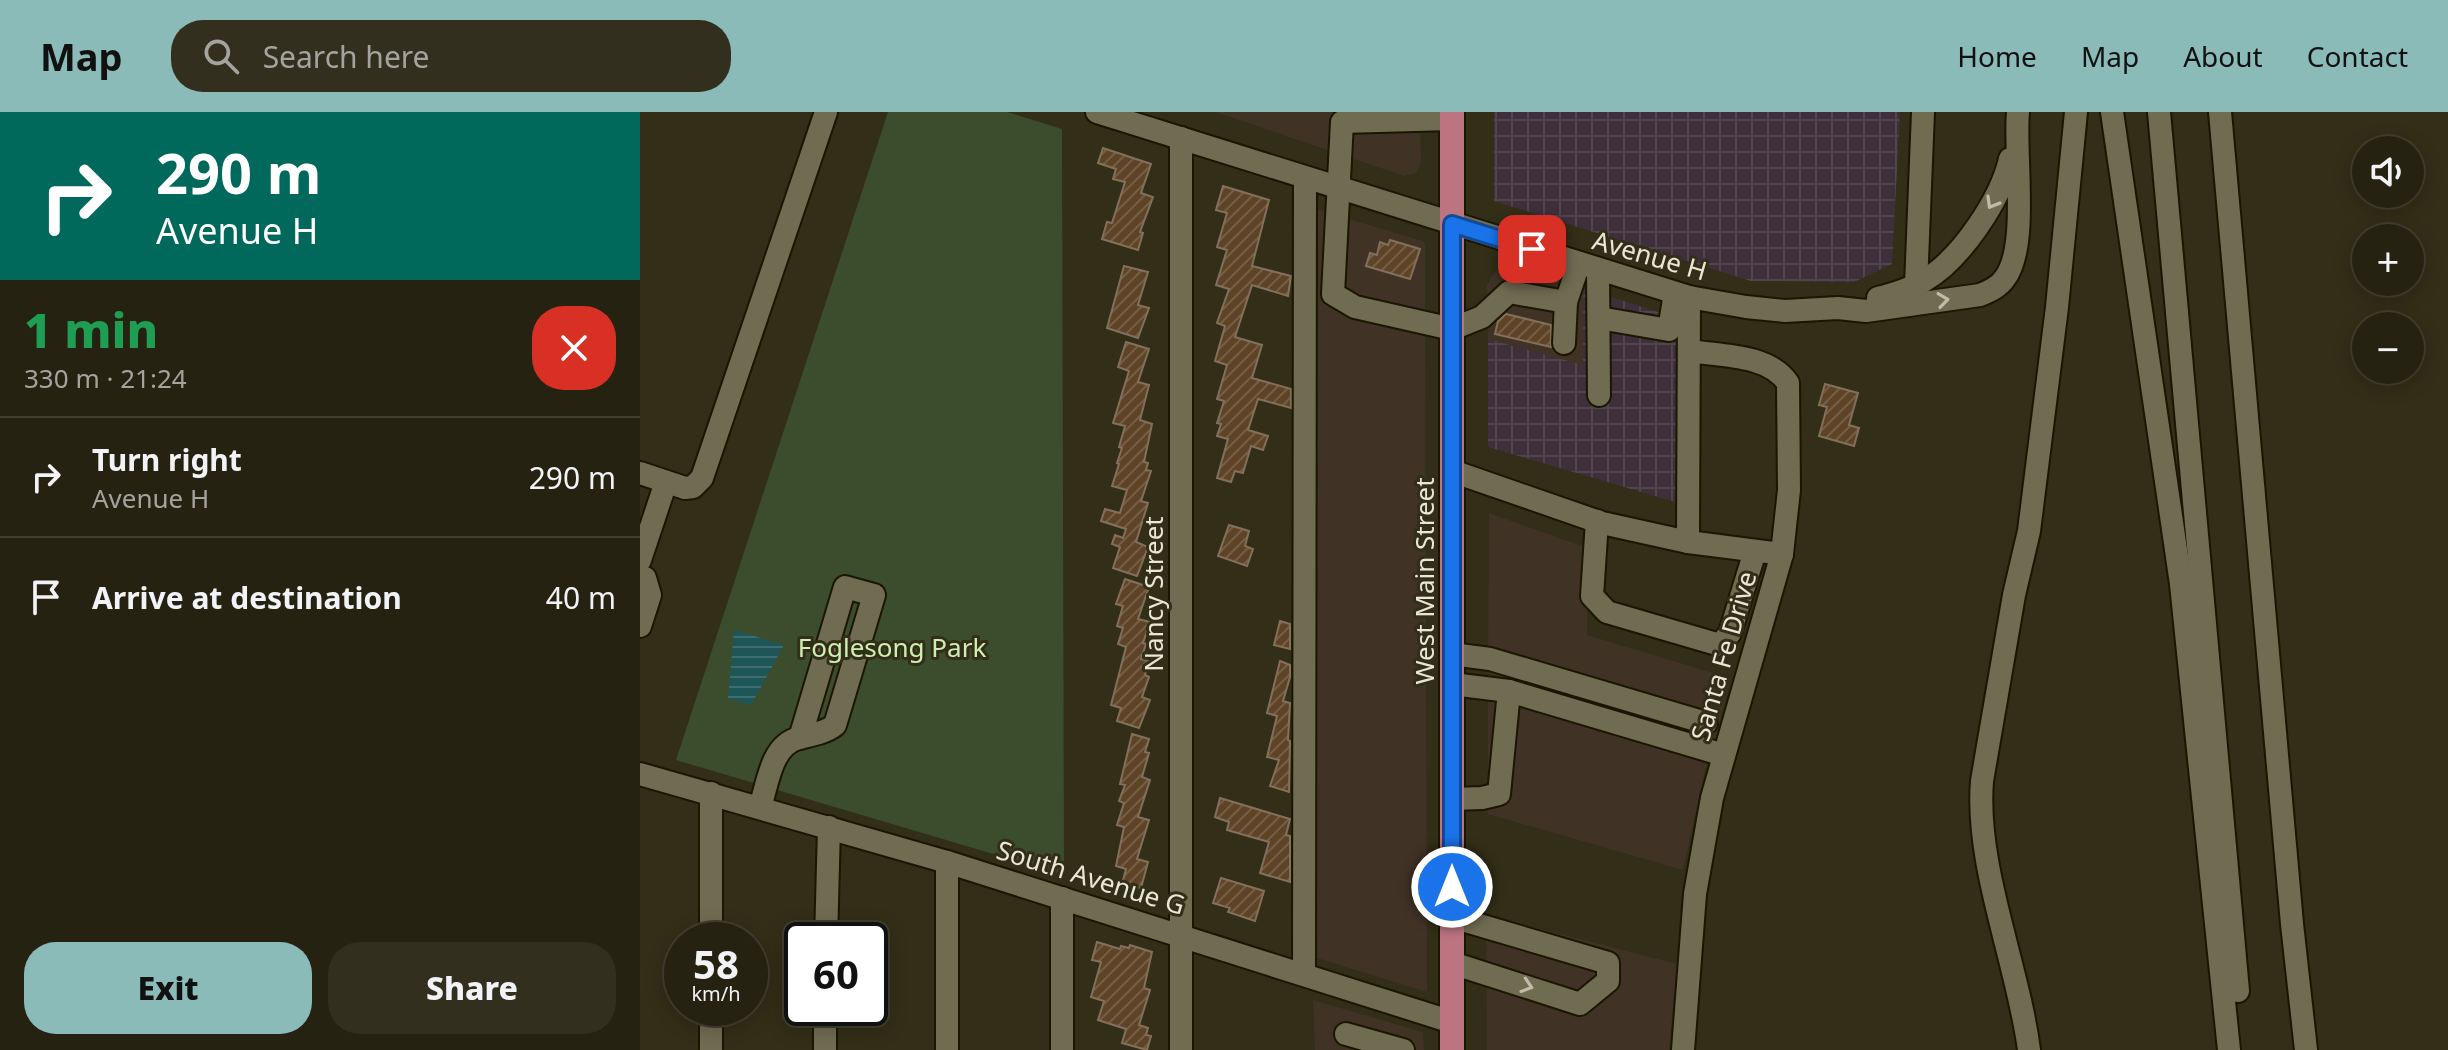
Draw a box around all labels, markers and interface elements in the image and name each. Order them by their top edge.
search box [171,20,731,92]
text: Map [40,30,123,82]
icon: search [199,34,243,78]
text: Search here [263,36,430,77]
text: Home [1957,37,2037,75]
text: Map [2081,37,2139,75]
text: About [2183,37,2263,75]
text: Contact [2307,37,2408,75]
text: 290 m [156,134,321,210]
map controls [2352,136,2424,384]
button: sound [2352,136,2424,208]
icon: right [24,144,128,248]
one-way arrow [1986,194,2002,209]
text: Avenue H [156,206,318,255]
pin [1498,215,1566,283]
street label: Avenue H [1589,222,1711,288]
button: + [2352,224,2424,296]
icon: arrive [1510,227,1554,271]
one-way arrow [1937,292,1950,309]
text: 1 min [24,297,158,362]
button: close [532,306,616,390]
button: − [2352,312,2424,384]
text: 330 m · 21:24 [24,360,187,396]
text: Turn right [92,439,242,480]
icon: right [24,455,68,499]
text: 290 m [529,457,616,498]
street label: West Main Street [1406,477,1442,685]
text: Avenue H [92,480,209,516]
street label: Nancy Street [1135,516,1171,672]
street label: Santa Fe Drive [1682,567,1764,745]
icon: arrive [24,575,68,619]
text: Arrive at destination [92,577,402,618]
text: 40 m [546,577,616,618]
park label: Foglesong Park [798,629,986,665]
street label: South Avenue G [992,831,1190,923]
position arrow [1410,845,1494,929]
speed limit sign: 60 [784,922,888,1026]
text: 58 [693,936,739,991]
button: Exit [24,942,312,1034]
button: Share [328,942,616,1034]
one-way arrow [1519,977,1533,993]
text: km/h [691,980,741,1007]

